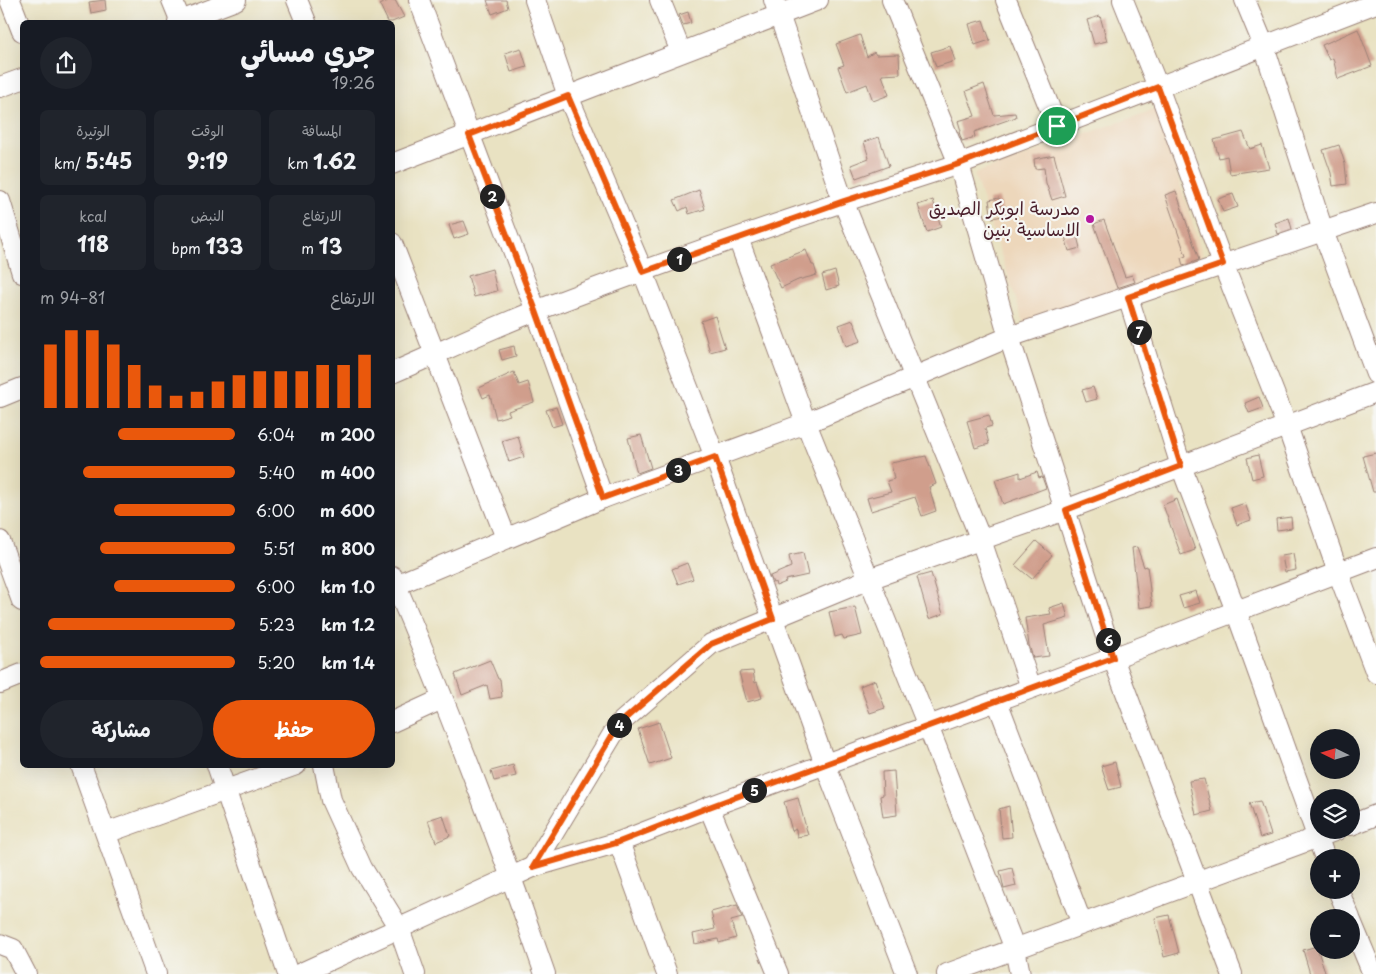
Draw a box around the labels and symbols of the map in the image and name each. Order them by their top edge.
pin [1036,105,1078,147]
pin: 2 [480,184,504,208]
place label: مدرسة ابوبكر الصديق الاساسية بنين [929,194,1080,242]
marker: مدرسة ابوبكر الصديق الاساسية بنين [1084,213,1096,225]
pin: 1 [666,246,692,272]
pin: 7 [1126,320,1152,344]
pin: 3 [666,458,690,482]
pin: 6 [1096,628,1120,652]
pin: 4 [606,712,632,738]
north arrow [1310,729,1360,779]
pin: 5 [742,778,766,802]

